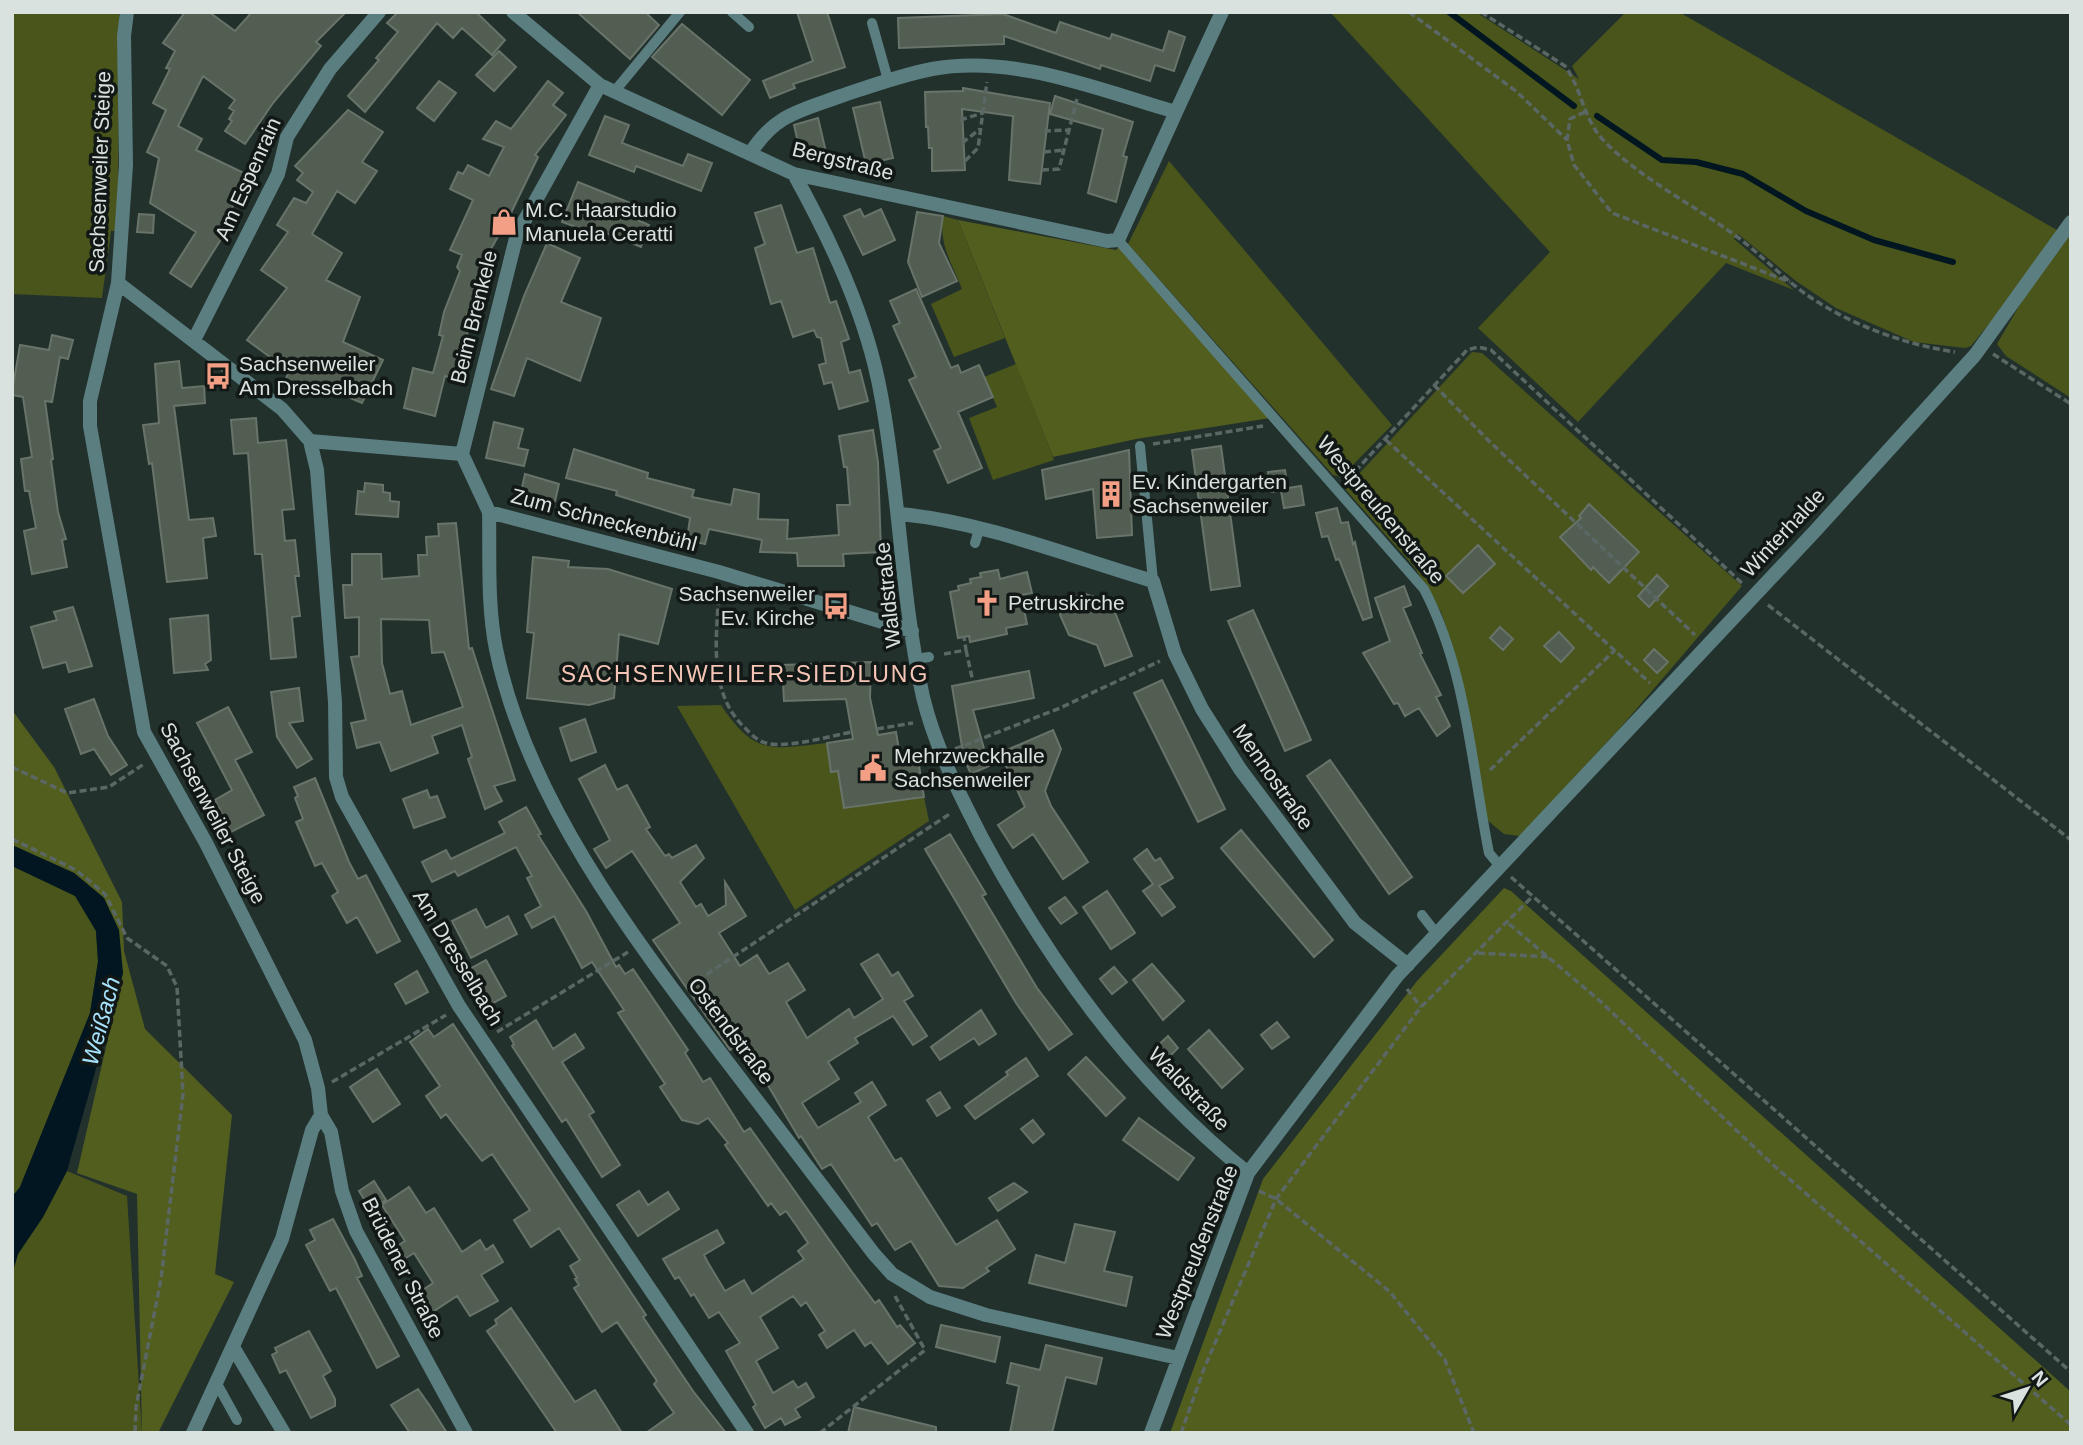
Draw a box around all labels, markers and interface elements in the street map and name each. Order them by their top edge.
street label: Sachsenweiler Steige [84,71,115,273]
street label: Am Espenrain [210,114,285,244]
street label: Bergstraße [790,137,896,184]
place label: M.C. Haarstudio Manuela Ceratti [525,198,677,245]
shop icon: M.C. Haarstudio Manuela Ceratti [489,207,519,237]
street label: Beim Brenkele [446,248,501,386]
place label: Sachsenweiler Am Dresselbach [239,352,393,399]
bus stop icon: Sachsenweiler Am Dresselbach [203,361,233,391]
street label: Westpreußenstraße [1313,431,1450,588]
place label: Ev. Kindergarten Sachsenweiler [1132,470,1287,517]
building icon: Ev. Kindergarten Sachsenweiler [1096,479,1126,509]
street label: Zum Schneckenbühl [509,484,700,555]
street label: Winterhalde [1736,484,1829,581]
street label: Waldstraße [870,541,905,649]
place label: Sachsenweiler Ev. Kirche [678,582,815,629]
church icon: Petruskirche [972,588,1002,618]
bus stop icon: Sachsenweiler Ev. Kirche [821,591,851,621]
place label: Petruskirche [1008,591,1125,614]
district label: SACHSENWEILER-SIEDLUNG [561,661,929,687]
street label: Sachsenweiler Steige [156,718,271,907]
street label: Mennostraße [1229,719,1318,834]
place label: Mehrzweckhalle Sachsenweiler [894,744,1045,791]
public building icon: Mehrzweckhalle Sachsenweiler [858,753,888,783]
street label: Am Dresselbach [409,886,508,1030]
street label: Ostendstraße [684,973,779,1088]
water label: Weißach [77,974,125,1068]
street label: Waldstraße [1144,1042,1235,1135]
street label: Westpreußenstraße [1151,1162,1242,1342]
street label: Brüdener Straße [358,1193,449,1342]
north arrow [1992,1354,2062,1424]
text: N [2027,1367,2052,1391]

